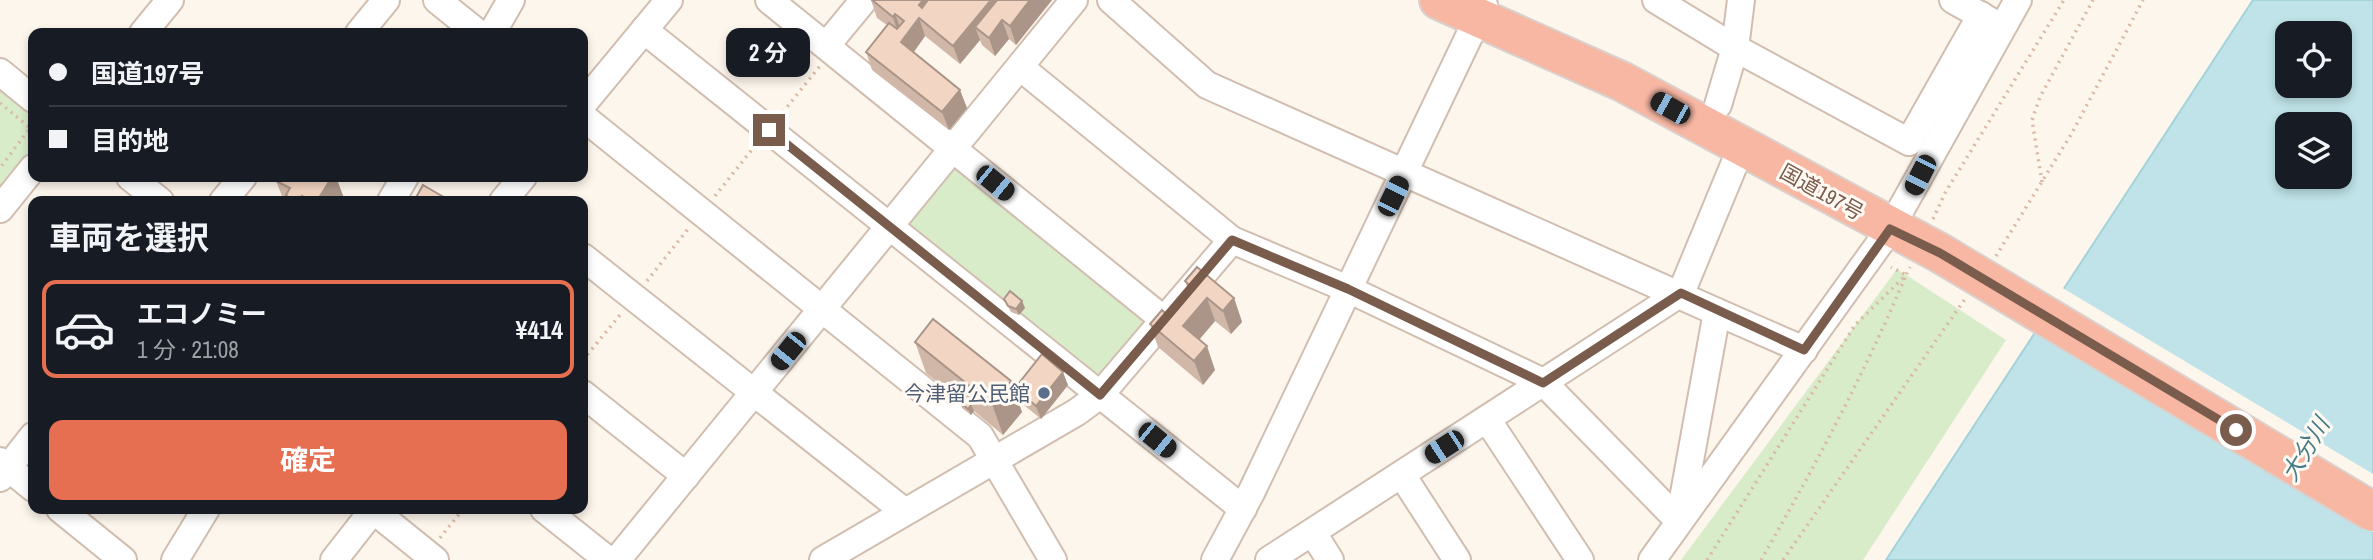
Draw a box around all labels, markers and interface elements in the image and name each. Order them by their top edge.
map controls [2275,21,2352,189]
button: locate [2275,21,2352,98]
callout: 2 分 [727,29,811,78]
text: 2 分 [749,37,787,68]
text: 国道197号 [91,56,205,91]
car [1647,89,1694,127]
button: layers [2275,112,2352,189]
route end [753,114,785,146]
text: 目的地 [91,123,169,158]
car [1902,152,1939,198]
street label: 国道197号 [1775,157,1869,227]
car [973,162,1018,204]
car [1375,173,1412,219]
text: 車両を選択 [49,216,209,259]
text: エコノミー [137,296,267,331]
icon: car [53,298,116,361]
text: ¥414 [516,312,563,347]
car [767,328,810,374]
text: 1 分 · 21:08 [137,334,239,365]
place label: 今津留公民館 [904,379,1030,408]
marker: 今津留公民館 [1036,385,1052,401]
water label: 大分川 [2274,409,2338,487]
route start [2220,414,2252,446]
car [1135,419,1180,461]
button: 確定 [49,420,567,500]
car [1421,427,1468,467]

